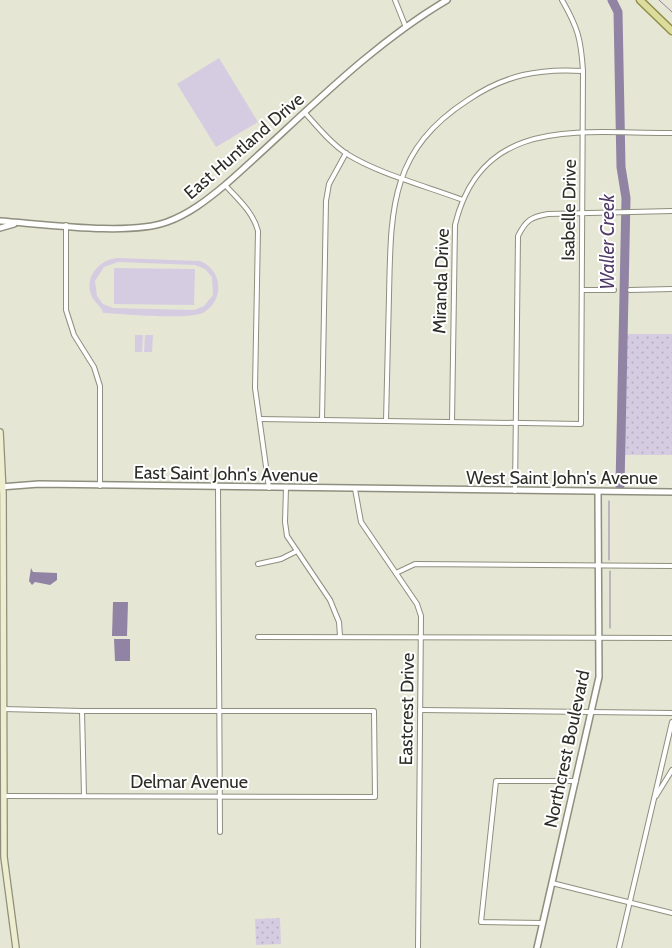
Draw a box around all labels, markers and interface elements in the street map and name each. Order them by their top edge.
street label: East Huntland Drive [180,88,308,204]
street label: Isabelle Drive [557,159,581,261]
water label: Waller Creek [596,193,619,290]
street label: Miranda Drive [428,228,454,334]
street label: East Saint John's Avenue [134,461,318,487]
street label: West Saint John's Avenue [466,467,658,489]
street label: Eastcrest Drive [395,652,419,766]
street label: Northcrest Boulevard [540,668,594,830]
street label: Delmar Avenue [130,771,248,793]

